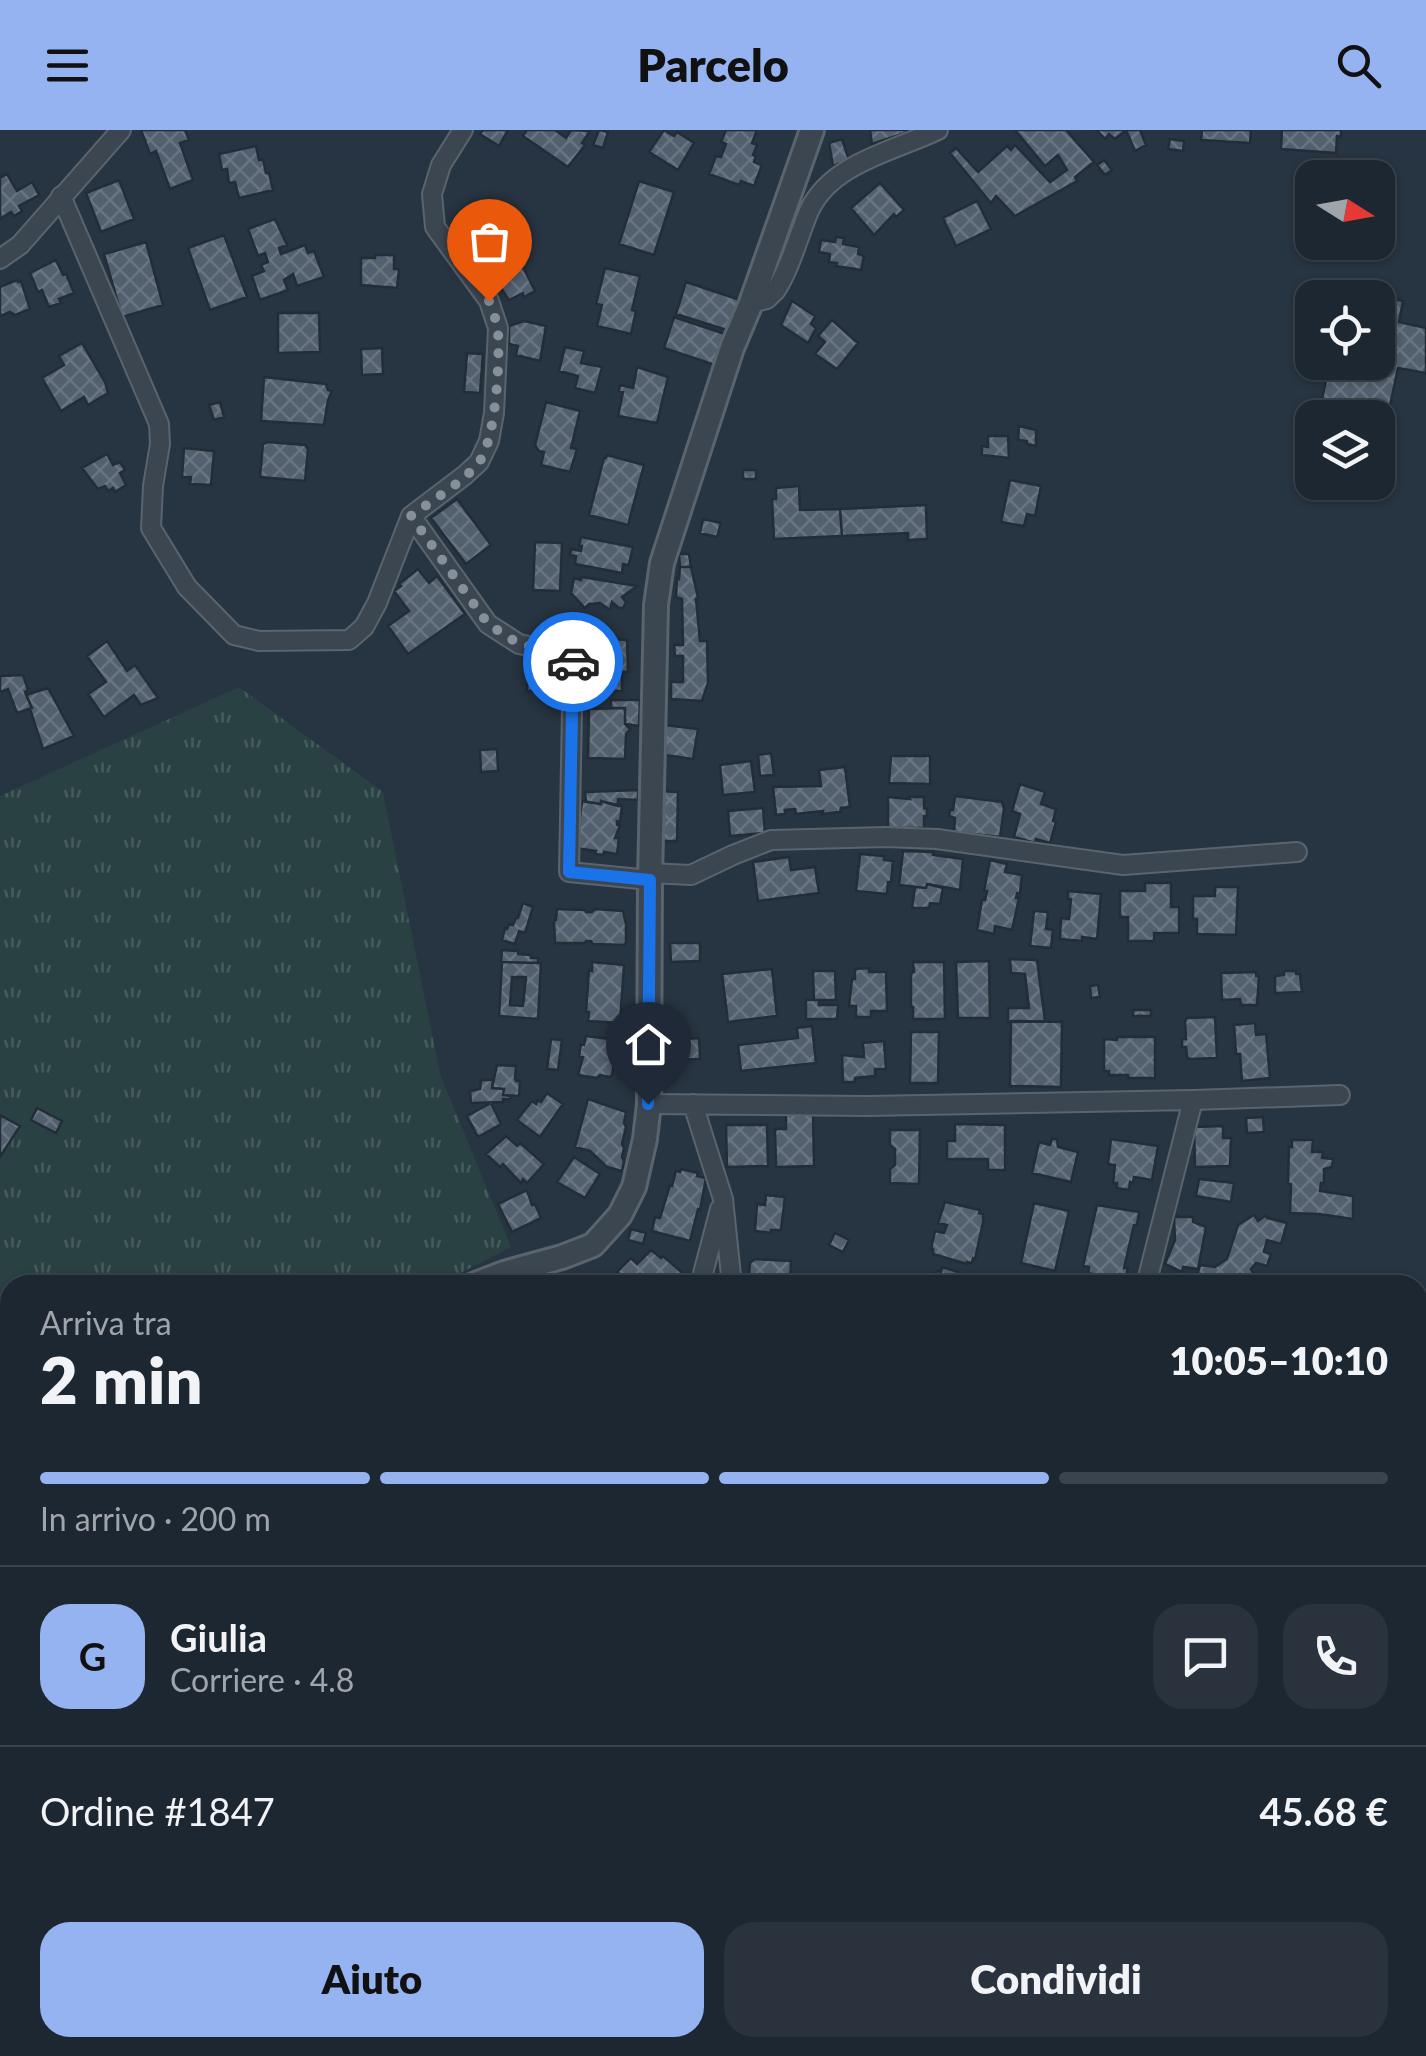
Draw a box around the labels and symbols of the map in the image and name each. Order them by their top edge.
north arrow [1295,160,1395,260]
pin [447,199,532,302]
courier [523,612,623,712]
pin [606,1002,691,1105]

